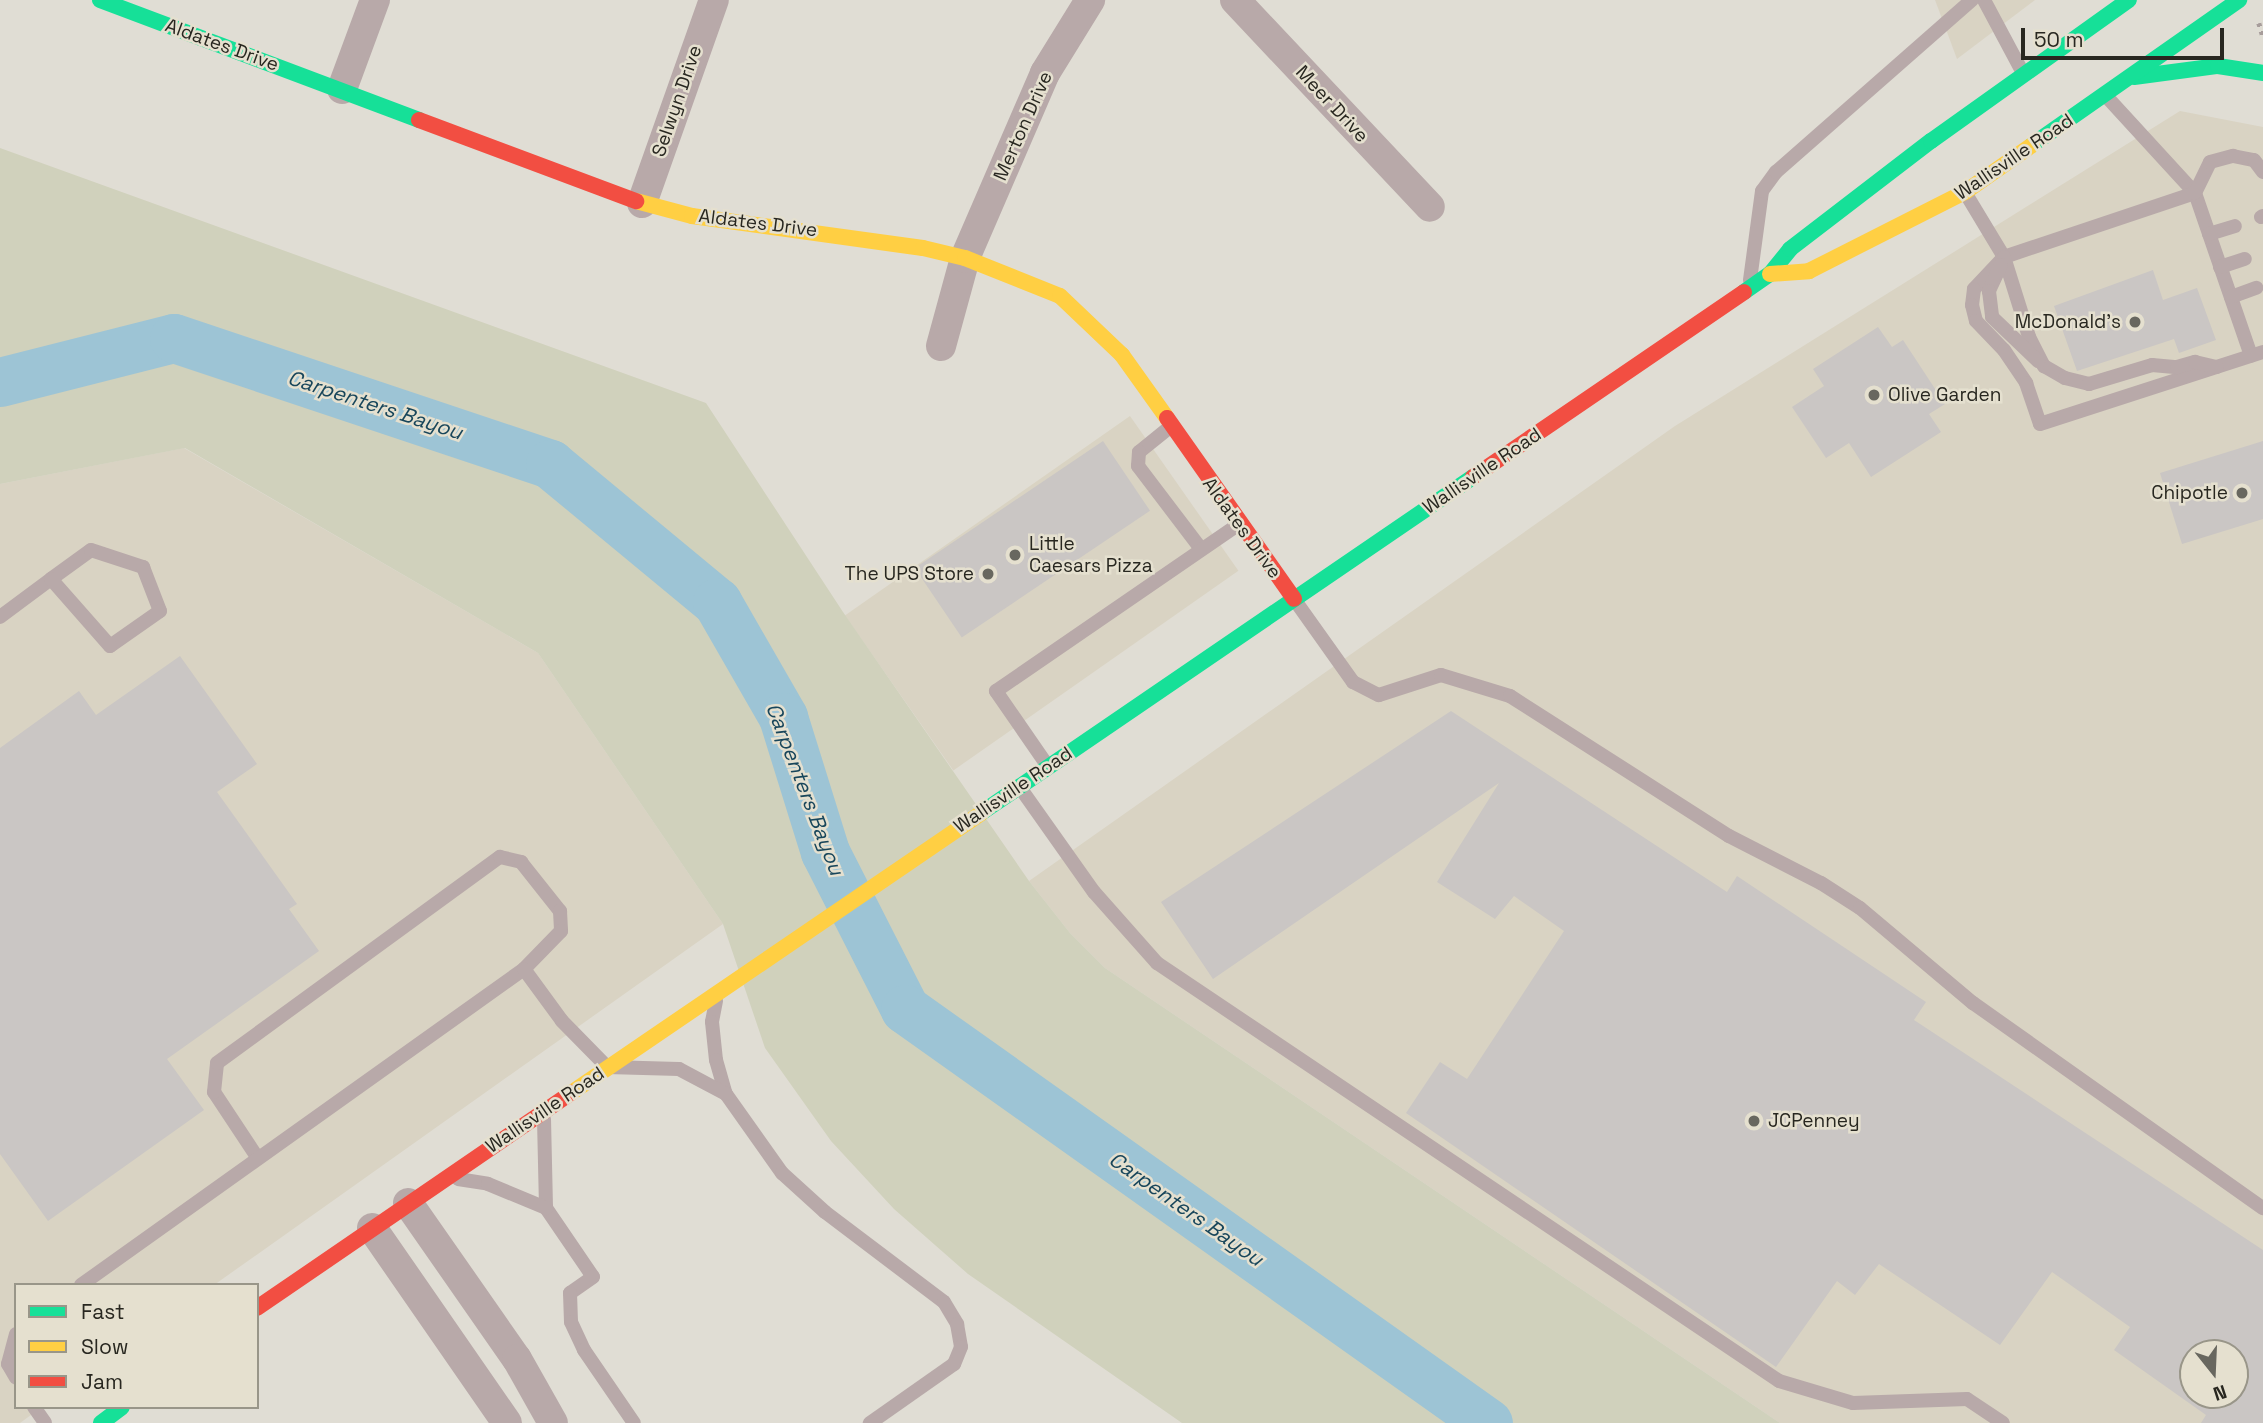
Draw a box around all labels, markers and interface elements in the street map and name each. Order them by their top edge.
street label: Aldates Drive [162,14,282,76]
scale bar [2025,14,2228,58]
text: 50 m [2034,26,2084,53]
street label: Selwyn Drive [647,42,707,160]
street label: Meer Drive [1291,61,1373,147]
street label: Merton Drive [989,68,1057,184]
street label: Wallisville Road [1950,109,2078,205]
street label: Aldates Drive [697,204,819,242]
place label: McDonald's [2015,311,2121,333]
marker: McDonald's [2127,314,2143,330]
water label: Carpenters Bayou [284,365,466,445]
place label: Olive Garden [1888,384,2001,406]
marker: Olive Garden [1866,387,1882,403]
street label: Wallisville Road [1418,423,1546,519]
street label: Aldates Drive [1198,473,1286,583]
place label: Chipotle [2151,482,2228,504]
marker: Chipotle [2234,485,2250,501]
place label: Little Caesars Pizza [1029,533,1153,577]
marker: Little Caesars Pizza [1007,547,1023,563]
place label: The UPS Store [845,563,974,585]
marker: The UPS Store [980,566,996,582]
water label: Carpenters Bayou [761,699,849,879]
street label: Wallisville Road [949,742,1077,838]
street label: Wallisville Road [481,1062,609,1158]
place label: JCPenney [1768,1110,1860,1132]
marker: JCPenney [1746,1113,1762,1129]
water label: Carpenters Bayou [1104,1146,1268,1272]
legend [14,1283,259,1409]
text: Fast [81,1298,125,1325]
text: Slow [81,1333,129,1360]
north arrow [2179,1339,2249,1409]
text: Jam [81,1368,123,1395]
text: N [2210,1379,2230,1406]

